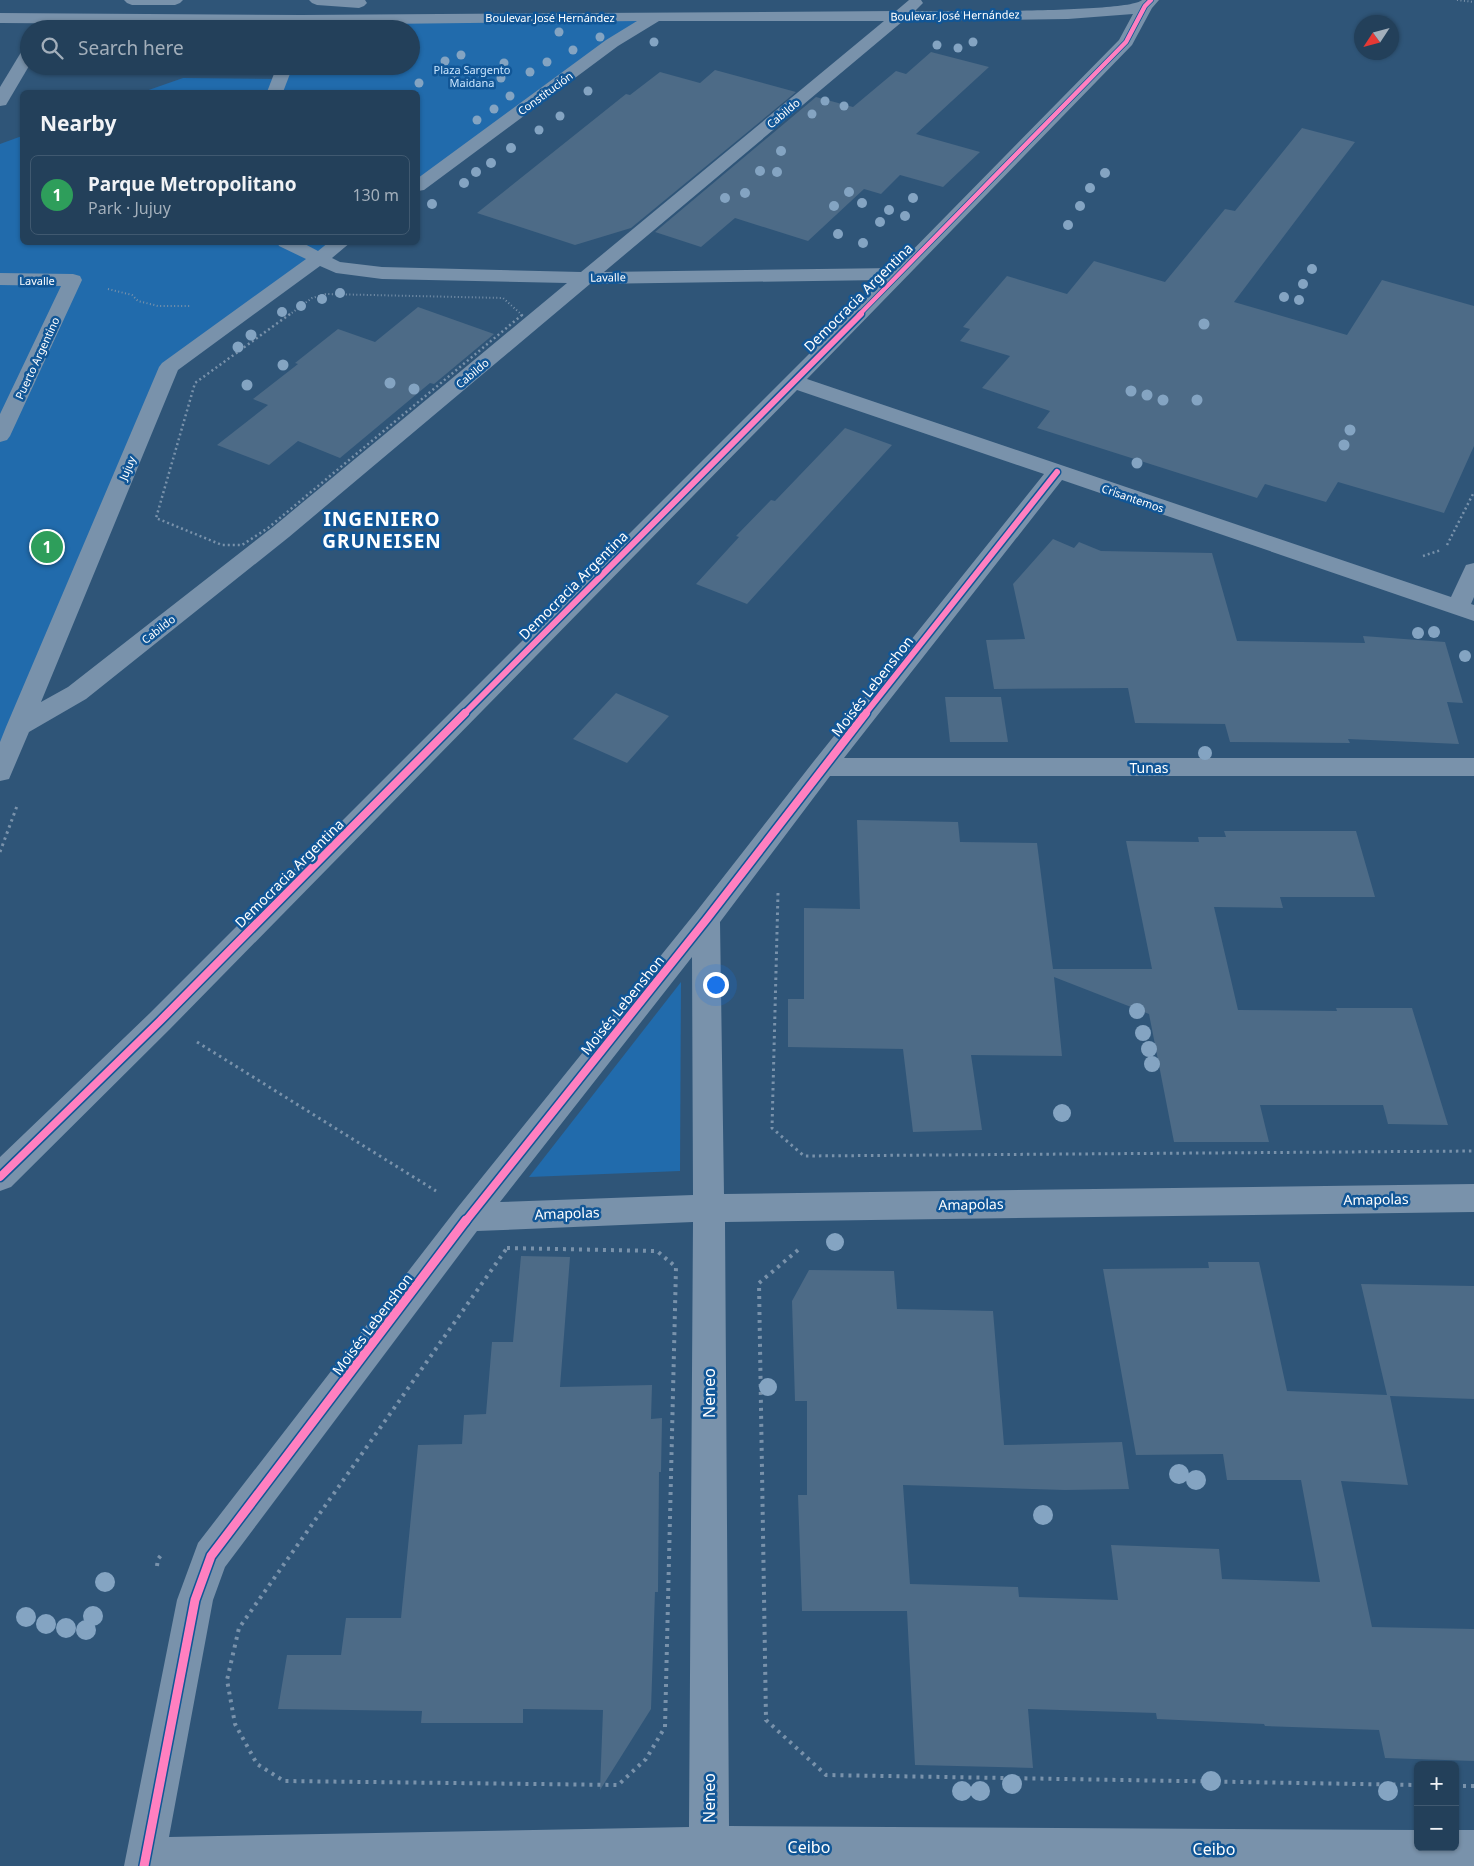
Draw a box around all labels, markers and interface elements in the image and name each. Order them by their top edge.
street label: Boulevar José Hernández [890,6,1020,24]
street label: Boulevar José Hernández [485,10,615,25]
north arrow [1354,15,1399,60]
search box [20,20,420,75]
icon: search [38,34,66,62]
text: Search here [78,35,184,61]
park label: Plaza Sargento Maidana [434,62,511,90]
street label: Constitución [514,68,576,118]
street label: Cabildo [763,95,803,131]
text: Nearby [40,109,116,137]
text: Parque Metropolitano [88,171,297,197]
text: 1 [52,184,62,206]
text: 130 m [352,184,399,206]
text: Park · Jujuy [88,197,171,219]
street label: Democracia Argentina [799,238,917,356]
street label: Lavalle [590,269,626,285]
street label: Lavalle [19,273,55,288]
street label: Puerto Argentino [11,314,63,402]
street label: Cabildo [452,355,492,391]
street label: Jujuy [115,453,139,483]
street label: Crisantemos [1100,480,1166,516]
district label: INGENIERO GRUNEISEN [322,506,442,554]
street label: Democracia Argentina [514,526,632,644]
pin: 1 [31,528,63,566]
street label: Cabildo [138,611,178,647]
street label: Moisés Lebenshon [827,632,917,740]
street label: Tunas [1130,758,1169,777]
street label: Democracia Argentina [230,814,348,932]
street label: Moisés Lebenshon [576,951,668,1059]
your location [703,972,729,998]
street label: Amapolas [1343,1189,1409,1209]
street label: Amapolas [938,1194,1004,1214]
street label: Amapolas [534,1202,600,1224]
street label: Moisés Lebenshon [328,1269,416,1379]
street label: Neneo [698,1368,720,1418]
map controls [1414,1761,1459,1851]
button: + [1414,1761,1459,1806]
street label: Neneo [698,1773,720,1823]
button: − [1414,1806,1459,1851]
street label: Ceibo [788,1836,830,1858]
street label: Ceibo [1193,1838,1235,1860]

